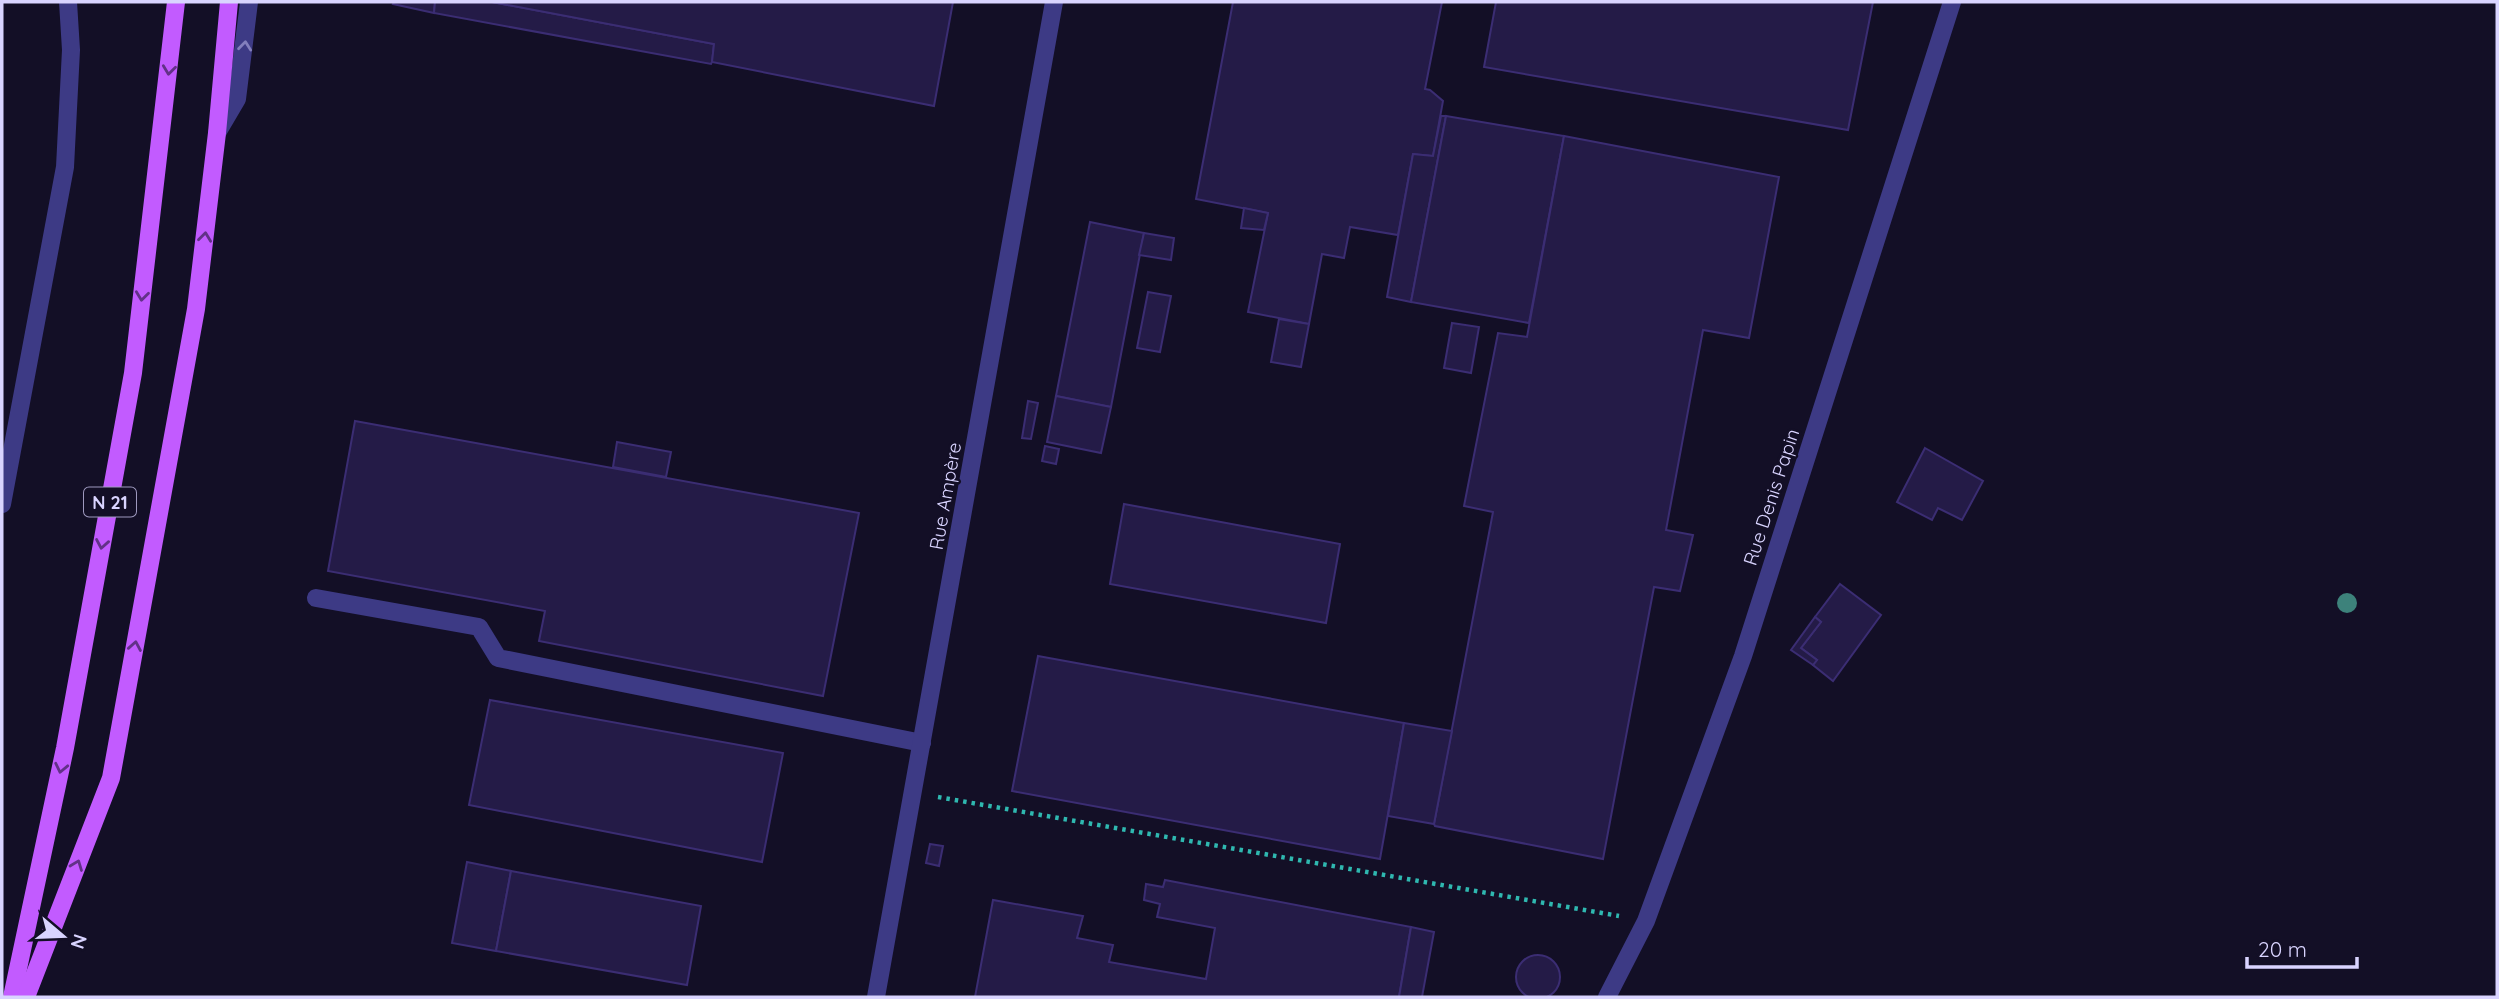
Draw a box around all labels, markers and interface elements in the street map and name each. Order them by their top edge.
one-way arrow [237,40,252,51]
one-way arrow [161,64,176,75]
one-way arrow [197,231,212,243]
one-way arrow [135,290,150,301]
street label: Rue Denis Papin [1738,426,1804,568]
street label: Rue Ampère [924,440,966,552]
road number: N 21 [84,488,136,516]
one-way arrow [95,538,110,550]
one-way arrow [127,640,142,652]
one-way arrow [54,762,69,774]
one-way arrow [69,860,83,872]
north arrow [28,901,98,971]
scale bar [2247,926,2357,970]
text: N [65,931,93,952]
text: 20 m [2258,936,2307,962]

